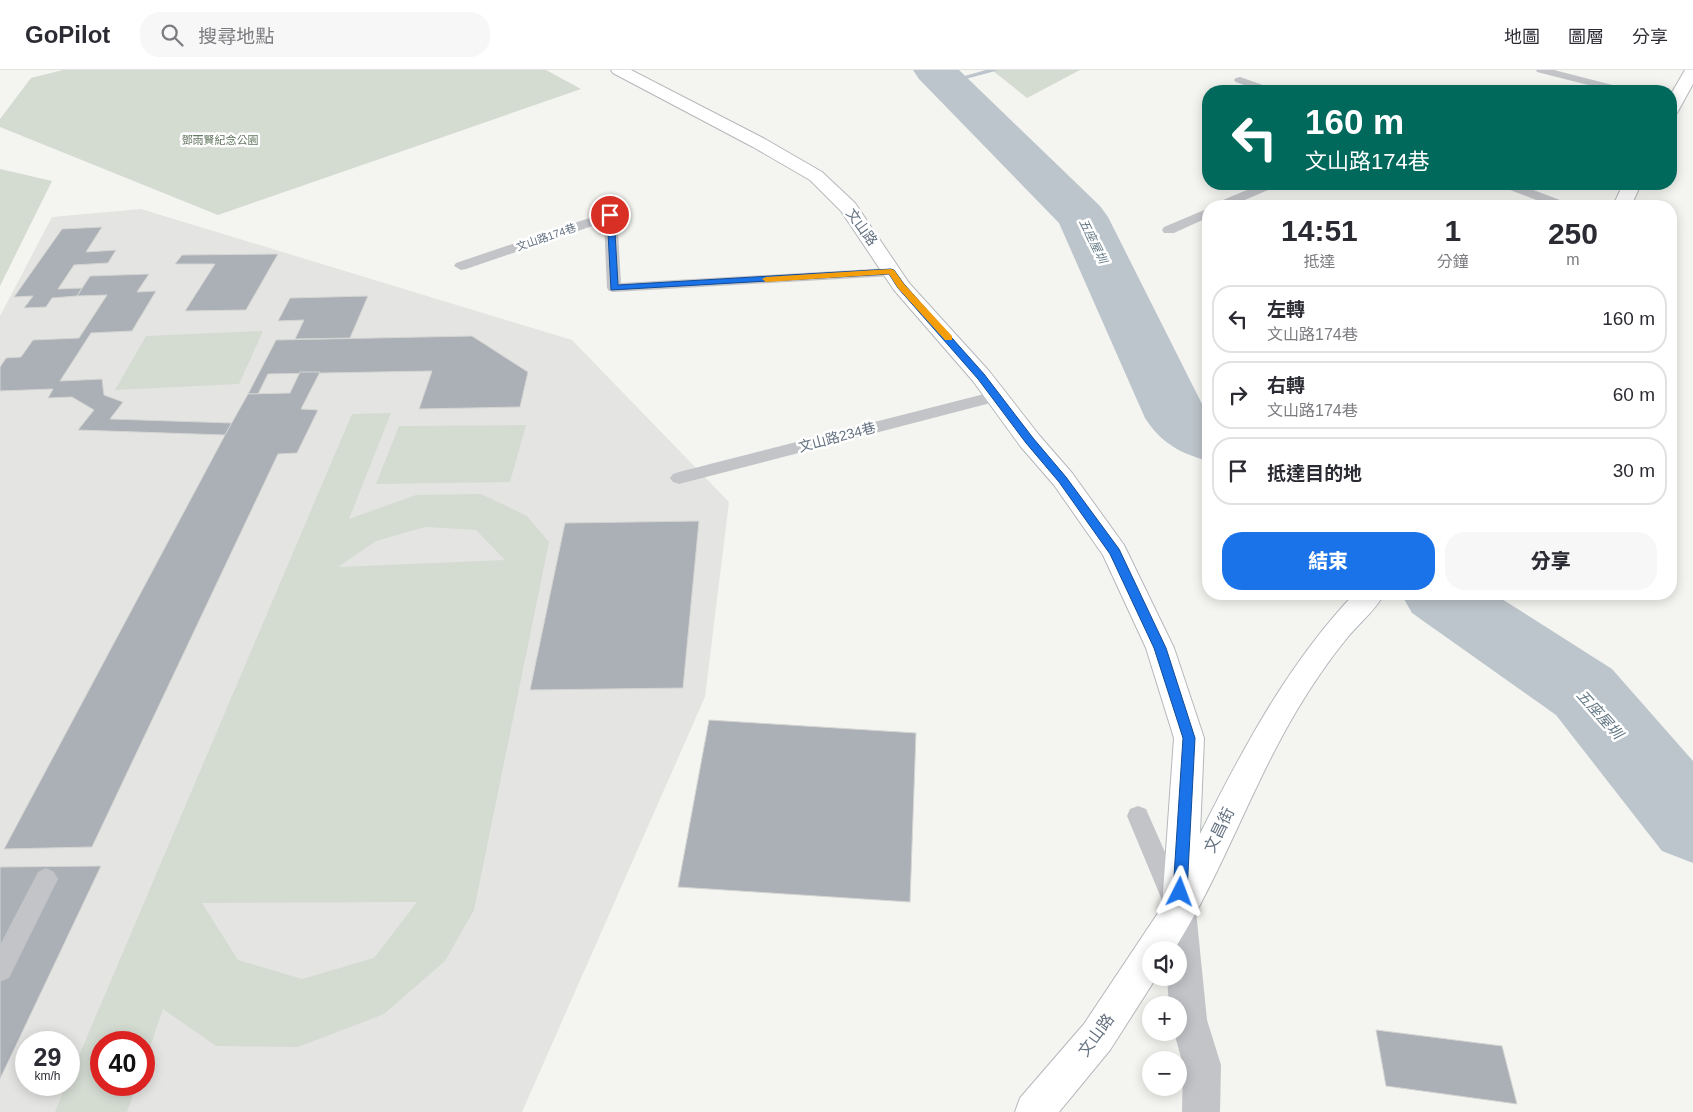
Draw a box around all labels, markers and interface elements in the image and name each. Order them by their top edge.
search box [140,12,490,57]
text: GoPilot [25,21,110,48]
icon: search [158,21,186,49]
text: 搜尋地點 [198,26,274,47]
text: 地圖 [1504,27,1540,47]
text: 圖層 [1568,27,1604,47]
text: 分享 [1632,27,1668,47]
text: 160 m [1305,102,1404,141]
icon: left [1222,105,1287,170]
park label: 鄧雨賢紀念公園 [182,134,259,146]
text: 文山路174巷 [1305,149,1430,174]
pin [589,194,631,236]
icon: arrive [596,201,624,229]
street label: 文山路 [843,205,881,249]
text: 14:51 [1281,214,1358,247]
text: 1 [1444,214,1461,247]
water label: 五座屋圳 [1076,216,1111,267]
text: 250 [1548,217,1598,250]
street label: 文山路174巷 [515,221,577,253]
text: m [1566,251,1580,268]
text: 抵達 [1303,253,1335,270]
text: 分鐘 [1437,253,1469,270]
text: 左轉 [1267,299,1305,320]
icon: left [1224,305,1252,333]
text: 160 m [1602,308,1655,329]
text: 文山路174巷 [1267,326,1358,343]
text: 右轉 [1267,375,1305,396]
icon: right [1224,381,1252,409]
text: 60 m [1613,384,1655,405]
text: 文山路174巷 [1267,402,1358,419]
street label: 文山路234巷 [797,419,877,455]
icon: arrive [1224,457,1252,485]
text: 30 m [1613,460,1655,481]
text: 抵達目的地 [1267,463,1362,484]
button: 結束 [1222,532,1435,590]
button: 分享 [1445,532,1657,590]
water label: 五座屋圳 [1574,686,1628,743]
street label: 文昌街 [1201,805,1237,855]
position arrow [1153,865,1205,917]
map controls [1142,941,1187,1096]
button: sound [1142,941,1187,986]
button: + [1142,996,1187,1041]
street label: 文山路 [1075,1011,1117,1059]
speed limit sign: 40 [90,1031,155,1096]
text: 29 [34,1043,61,1071]
button: − [1142,1051,1187,1096]
text: km/h [34,1069,61,1083]

